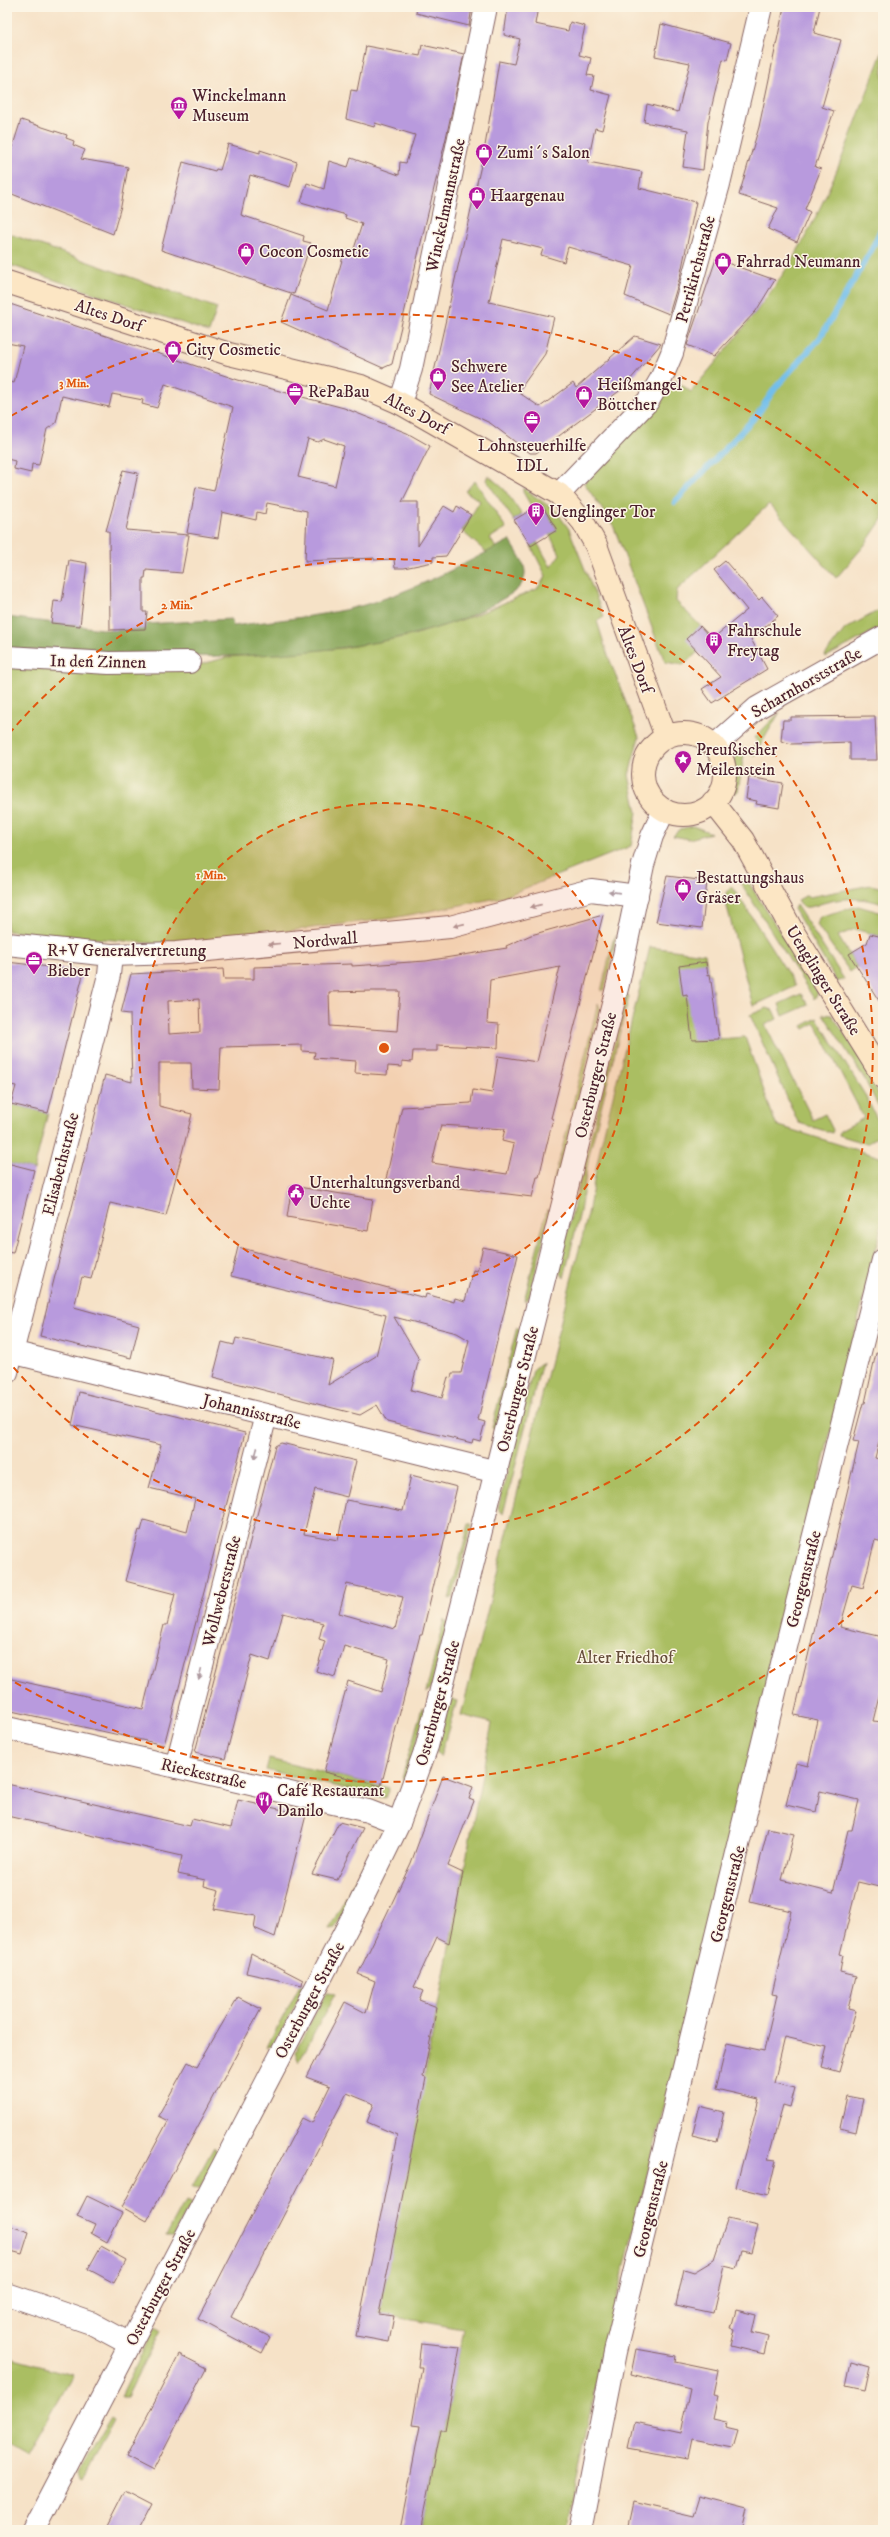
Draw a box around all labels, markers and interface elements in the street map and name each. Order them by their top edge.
place label: Winckelmann Museum [191,85,286,127]
museum icon: Winckelmann Museum [169,95,189,120]
street label: Winckelmannstraße [421,136,471,275]
shop icon: Zumi´s Salon [474,142,494,167]
place label: Zumi´s Salon [497,142,590,164]
shop icon: Haargenau [467,185,487,210]
place label: Haargenau [490,185,565,207]
street label: Petrikirchstraße [671,213,721,325]
shop icon: Cocon Cosmetic [236,241,256,266]
place label: Cocon Cosmetic [259,241,369,263]
shop icon: Fahrrad Neumann [713,251,733,276]
place label: Fahrrad Neumann [736,251,861,273]
street label: Altes Dorf [72,295,148,338]
shop icon: City Cosmetic [163,339,183,364]
place label: City Cosmetic [186,339,281,361]
place label: Schwere See Atelier [451,356,524,398]
shop icon: Schwere See Atelier [428,366,448,391]
place label: Heißmangel Böttcher [597,374,682,416]
text: 3 Min. [59,376,89,391]
office icon: RePaBau [285,381,305,406]
place label: RePaBau [308,381,369,403]
shop icon: Heißmangel Böttcher [574,384,594,409]
street label: Altes Dorf [380,388,455,441]
office icon: Lohnsteuerhilfe IDL [522,409,542,434]
place label: Lohnsteuerhilfe IDL [478,435,586,477]
building icon: Uenglinger Tor [526,501,546,526]
place label: Uenglinger Tor [549,501,656,523]
text: 2 Min. [161,598,193,613]
place label: Fahrschule Freytag [727,620,801,662]
street label: Altes Dorf [612,623,659,699]
building icon: Fahrschule Freytag [704,630,724,655]
street label: Scharnhorststraße [747,642,866,723]
street label: In den Zinnen [50,650,147,674]
place label: Preußischer Meilenstein [696,739,778,781]
place icon: Preußischer Meilenstein [673,749,693,774]
place label: Bestattungshaus Gräser [696,867,804,909]
text: 1 Min. [196,868,226,883]
shop icon: Bestattungshaus Gräser [673,877,693,902]
one-way arrow [608,889,620,895]
one-way arrow [530,903,542,909]
street label: Uenglinger Straße [780,921,866,1040]
one-way arrow [452,923,465,929]
street label: Nordwall [292,927,358,955]
place label: R+V Generalvertretung Bieber [47,940,207,982]
one-way arrow [268,941,280,948]
office icon: R+V Generalvertretung Bieber [24,950,44,975]
street label: Osterburger Straße [570,1010,622,1141]
centre of rings [377,1041,391,1055]
street label: Elisabethstraße [38,1110,84,1218]
place label: Unterhaltungsverband Uchte [309,1172,461,1214]
public building icon: Unterhaltungsverband Uchte [286,1182,306,1207]
street label: Osterburger Straße [492,1324,544,1455]
street label: Johannisstraße [198,1389,303,1435]
one-way arrow [253,1447,259,1459]
street label: Georgenstraße [781,1528,827,1630]
street label: Wollweberstraße [197,1533,246,1650]
street label: Osterburger Straße [411,1638,465,1769]
park label: Alter Friedhof [577,1647,676,1669]
one-way arrow [196,1668,202,1680]
street label: Rieckestraße [159,1753,249,1795]
place label: Café Restaurant Danilo [277,1780,385,1822]
restaurant icon: Café Restaurant Danilo [254,1790,274,1815]
street label: Georgenstraße [705,1843,751,1945]
street label: Osterburger Straße [270,1938,350,2063]
street label: Georgenstraße [628,2158,674,2260]
street label: Osterburger Straße [121,2225,201,2350]

